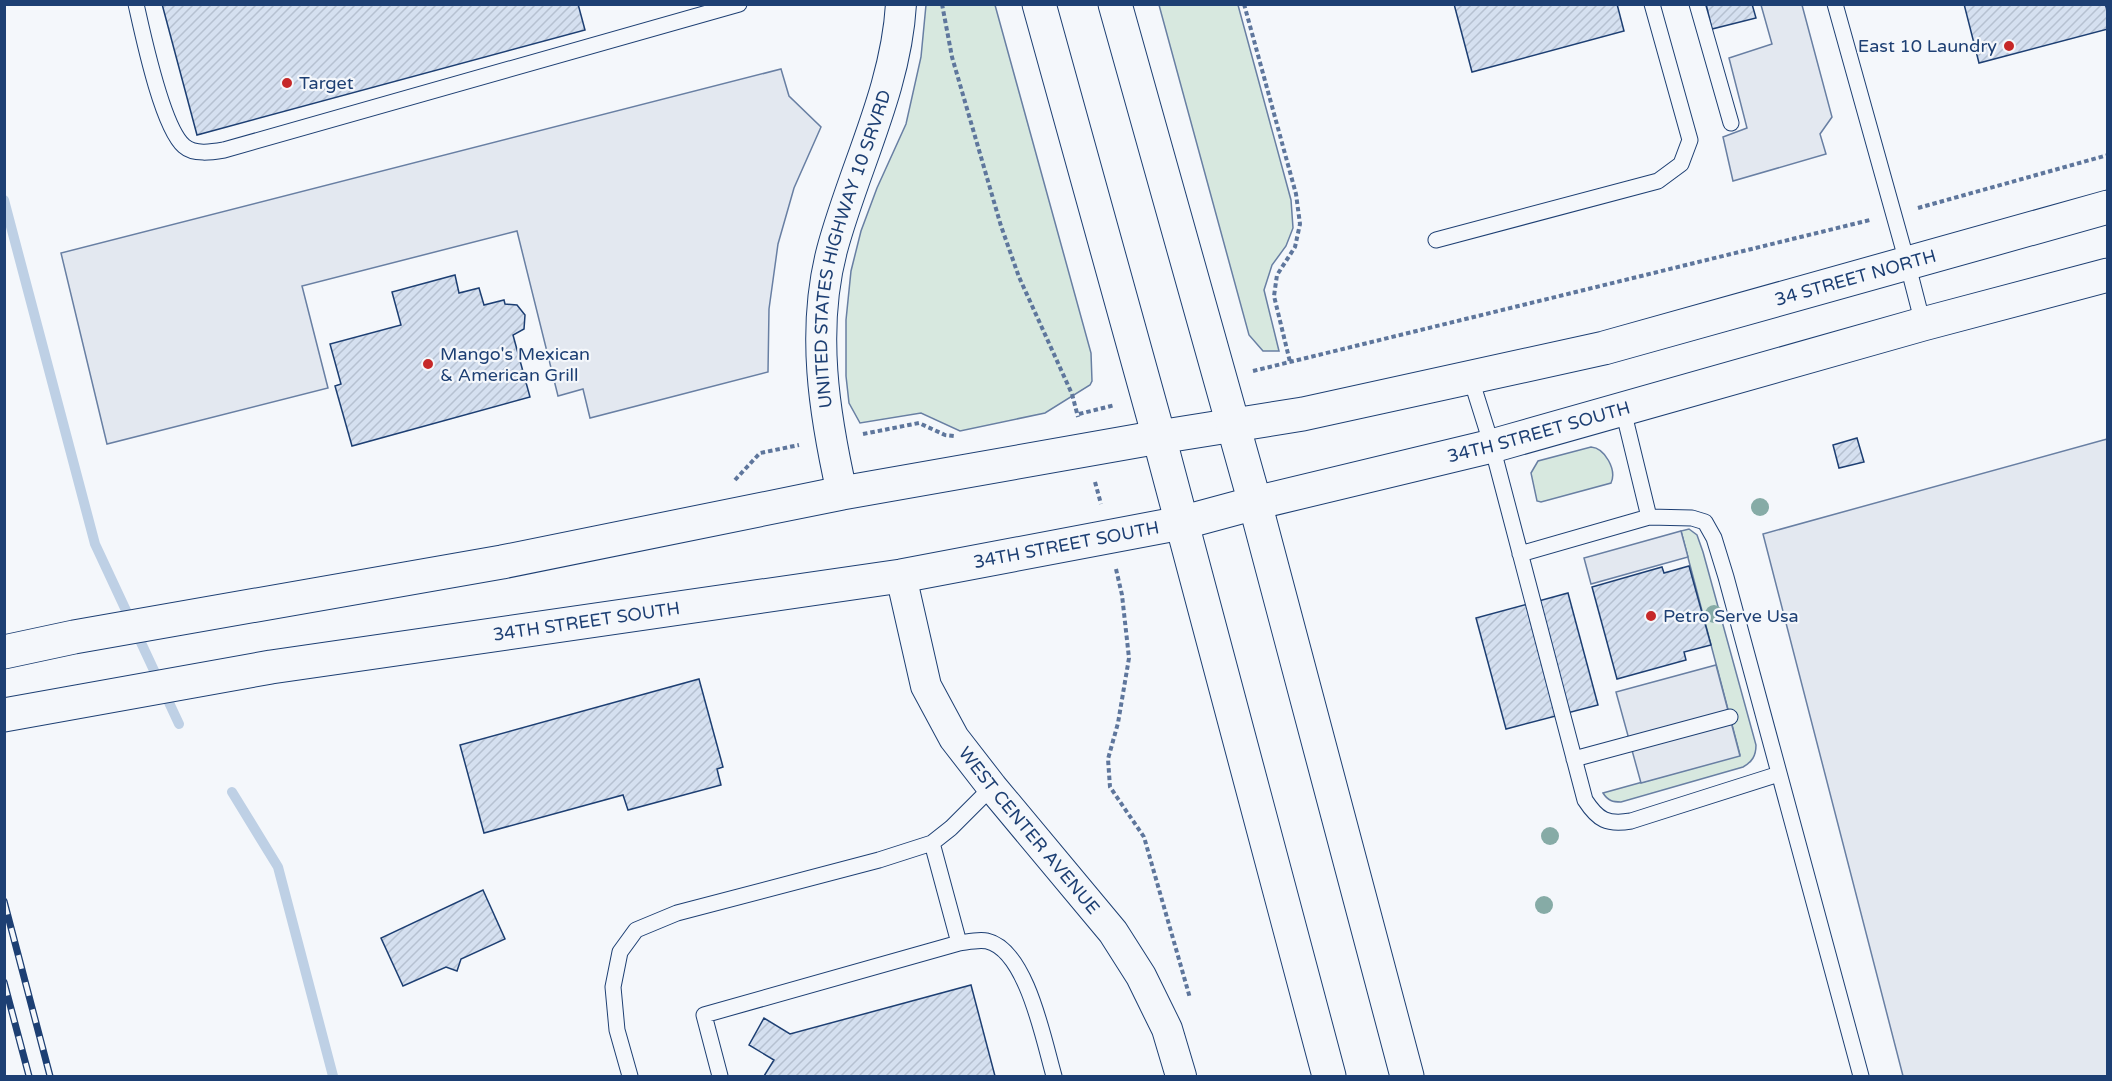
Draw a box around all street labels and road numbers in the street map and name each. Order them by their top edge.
street label: UNITED STATES HIGHWAY 10 SRVRD [810,87,896,410]
street label: 34 STREET NORTH [1772,245,1939,311]
street label: 34TH STREET SOUTH [1445,396,1633,467]
street label: 34TH STREET SOUTH [972,516,1161,573]
street label: 34TH STREET SOUTH [492,597,681,646]
street label: WEST CENTER AVENUE [954,742,1104,919]

